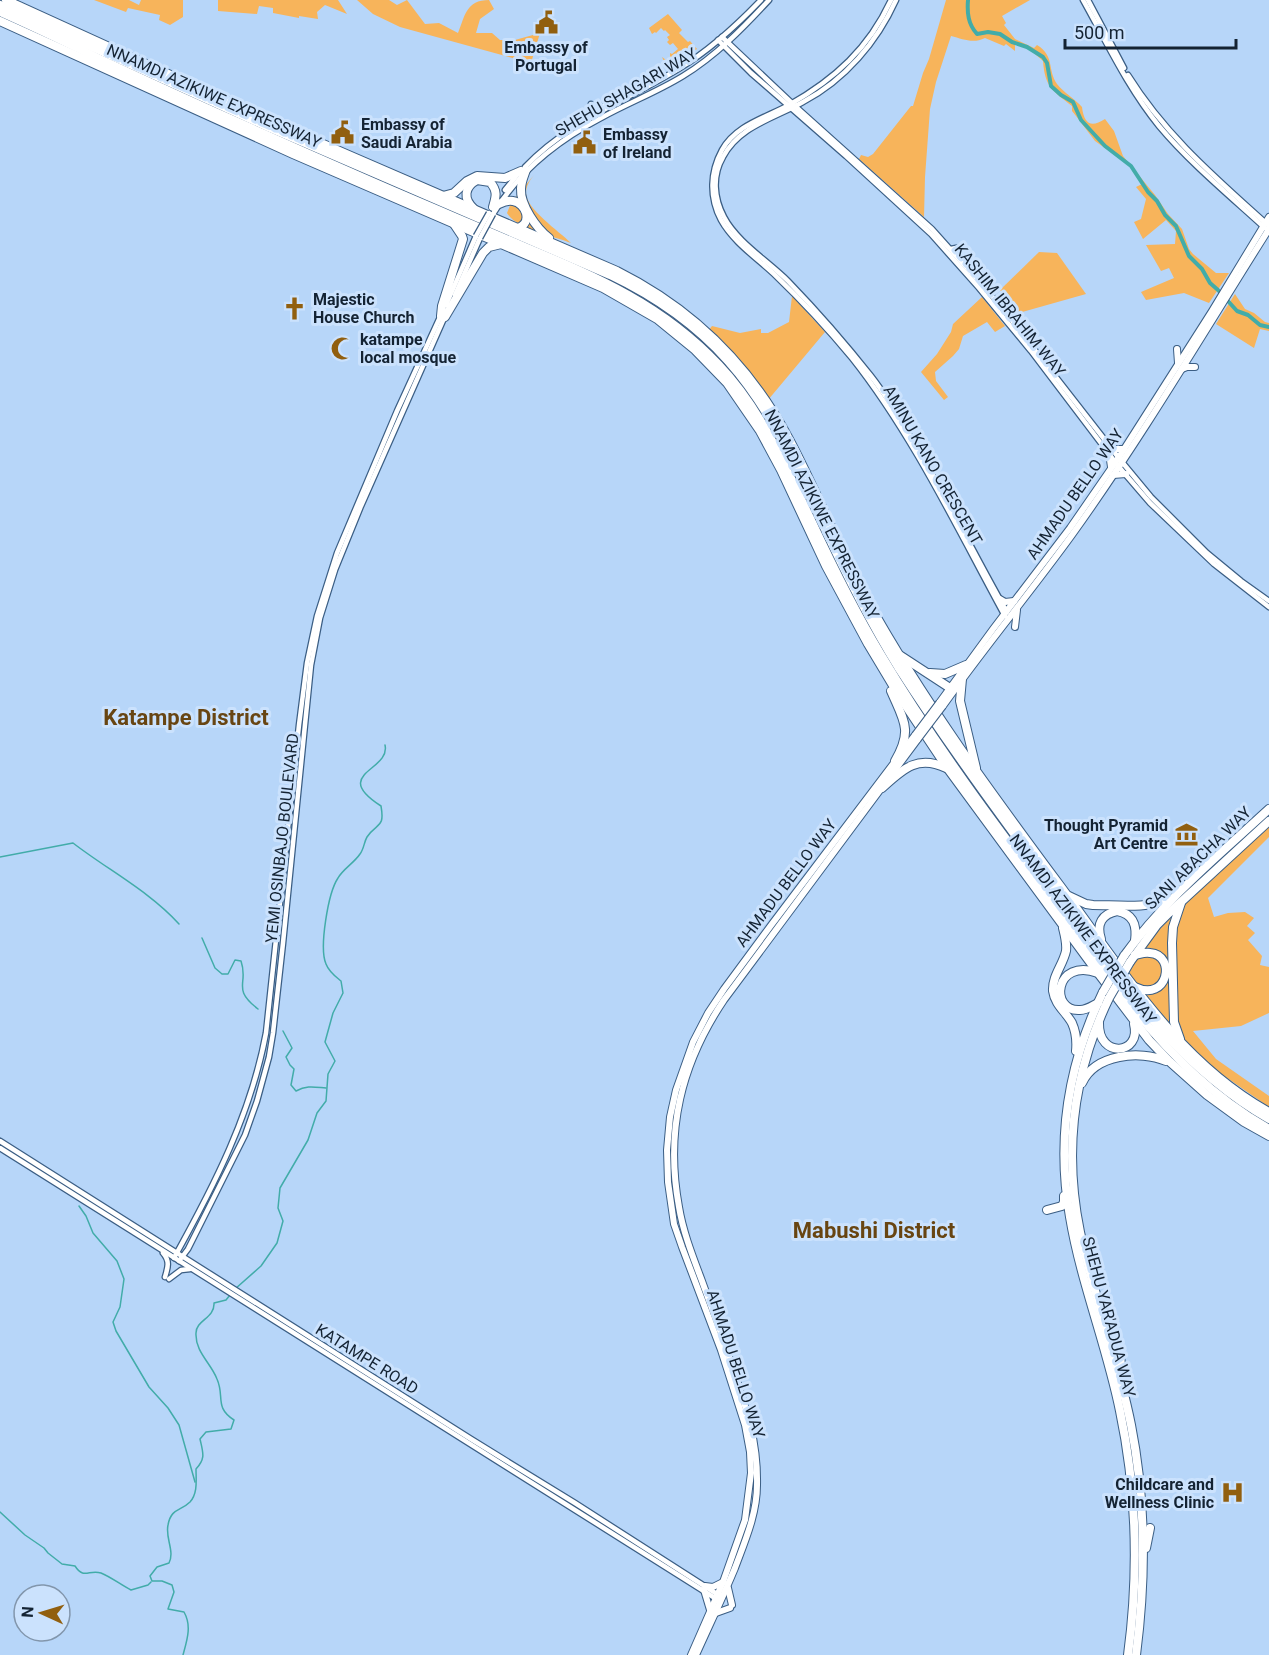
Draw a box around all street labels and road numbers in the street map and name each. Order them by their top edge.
street label: NNAMDI AZIKIWE EXPRESSWAY [104,40,324,152]
street label: SHEHU SHAGARI WAY [552,44,700,140]
street label: KASHIM IBRAHIM WAY [951,240,1070,380]
street label: AMINU KANO CRESCENT [880,382,987,548]
street label: NNAMDI AZIKIWE EXPRESSWAY [761,406,883,622]
street label: AHMADU BELLO WAY [1023,425,1128,563]
street label: YEMI OSINBAJO BOULEVARD [262,732,302,944]
street label: SANI ABACHA WAY [1141,802,1255,913]
street label: AHMADU BELLO WAY [732,815,841,951]
street label: NNAMDI AZIKIWE EXPRESSWAY [1005,830,1161,1028]
street label: SHEHU YAR'ADUA WAY [1078,1235,1140,1400]
street label: AHMADU BELLO WAY [703,1287,769,1441]
street label: KATAMPE ROAD [312,1320,422,1398]

